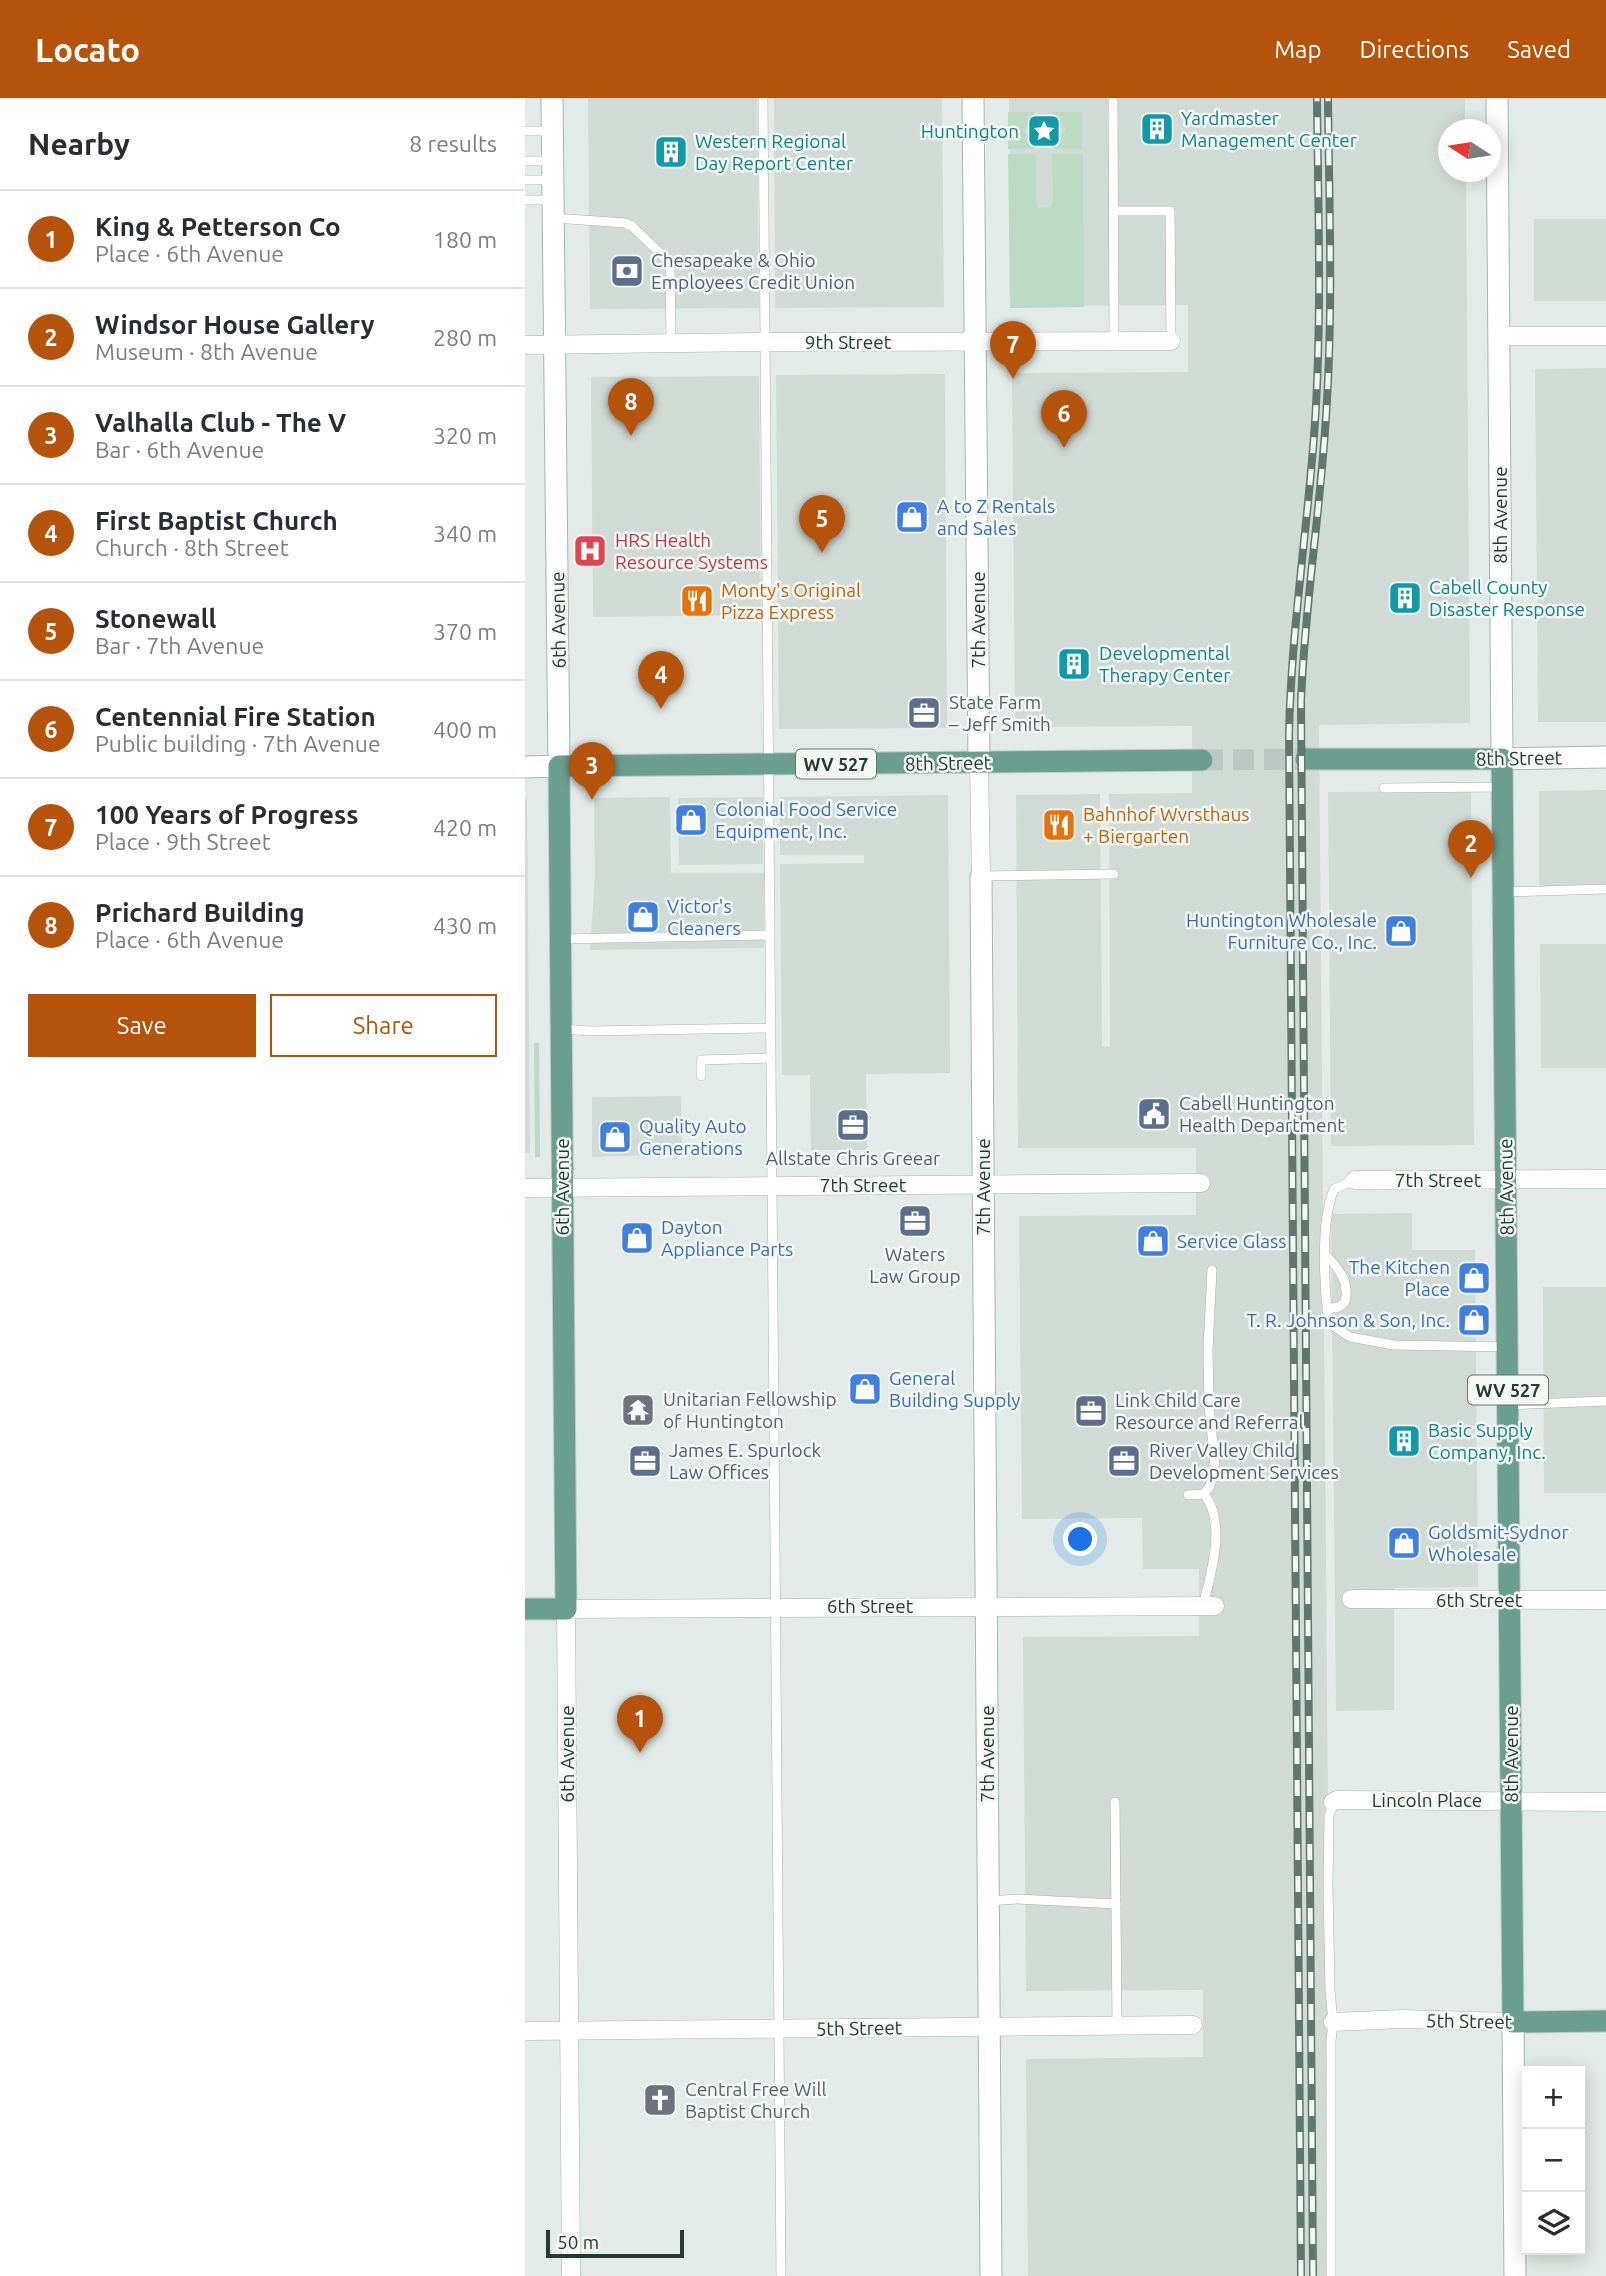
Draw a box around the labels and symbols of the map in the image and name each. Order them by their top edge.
place label: Yardmaster Management Center [1181,107,1357,151]
building icon: Yardmaster Management Center [1138,110,1176,148]
place icon: Huntington [1025,112,1063,150]
north arrow [1438,119,1501,182]
place label: Huntington [921,120,1019,142]
place label: Western Regional Day Report Center [695,130,853,174]
building icon: Western Regional Day Report Center [652,133,690,171]
place label: Chesapeake & Ohio Employees Credit Union [651,249,855,293]
bank icon: Chesapeake & Ohio Employees Credit Union [608,252,646,290]
pin: 7 [990,321,1036,379]
street label: 9th Street [805,331,892,353]
pin: 8 [608,378,654,436]
pin: 6 [1041,390,1087,448]
street label: 8th Avenue [1489,466,1511,564]
pin: 5 [799,495,845,553]
place label: A to Z Rentals and Sales [937,495,1055,539]
shop icon: A to Z Rentals and Sales [893,498,931,536]
place label: HRS Health Resource Systems [615,529,768,573]
hospital icon: HRS Health Resource Systems [571,532,609,570]
street label: 6th Avenue [546,571,570,669]
street label: 7th Avenue [967,571,989,669]
place label: Cabell County Disaster Response [1429,576,1585,620]
place label: Monty's Original Pizza Express [721,579,861,623]
building icon: Cabell County Disaster Response [1386,579,1424,617]
restaurant icon: Monty's Original Pizza Express [678,582,716,620]
place label: Developmental Therapy Center [1099,642,1231,686]
building icon: Developmental Therapy Center [1055,645,1093,683]
pin: 4 [638,651,684,709]
place label: State Farm – Jeff Smith [948,691,1051,735]
office icon: State Farm – Jeff Smith [905,694,943,732]
pin: 3 [569,742,615,800]
street label: 8th Street [1476,746,1563,770]
road number: WV 527 [796,750,876,778]
street label: 8th Street [905,751,992,775]
place label: Colonial Food Service Equipment, Inc. [715,798,897,842]
shop icon: Colonial Food Service Equipment, Inc. [672,801,710,839]
place label: Bahnhof Wvrsthaus + Biergarten [1083,803,1250,847]
restaurant icon: Bahnhof Wvrsthaus + Biergarten [1040,806,1078,844]
pin: 2 [1448,820,1494,878]
place label: Victor's Cleaners [667,895,741,939]
shop icon: Victor's Cleaners [624,898,662,936]
place label: Huntington Wholesale Furniture Co., Inc. [1186,909,1377,953]
shop icon: Huntington Wholesale Furniture Co., Inc. [1382,912,1420,950]
place label: Cabell Huntington Health Department [1179,1092,1345,1136]
public building icon: Cabell Huntington Health Department [1135,1095,1173,1133]
office icon: Allstate Chris Greear [834,1106,872,1144]
place label: Quality Auto Generations [639,1115,747,1159]
shop icon: Quality Auto Generations [596,1118,634,1156]
street label: 6th Avenue [551,1138,573,1236]
street label: 7th Avenue [972,1138,994,1236]
street label: 8th Avenue [1494,1138,1518,1236]
place label: Allstate Chris Greear [766,1147,940,1169]
street label: 7th Street [1395,1169,1482,1191]
street label: 7th Street [820,1174,907,1196]
office icon: Waters Law Group [896,1202,934,1240]
place label: Dayton Appliance Parts [661,1216,793,1260]
shop icon: Dayton Appliance Parts [618,1219,656,1257]
shop icon: Service Glass [1134,1222,1172,1260]
place label: Service Glass [1177,1230,1286,1252]
place label: Waters Law Group [869,1243,961,1287]
place label: The Kitchen Place [1349,1256,1450,1300]
shop icon: The Kitchen Place [1455,1259,1493,1297]
shop icon: T. R. Johnson & Son, Inc. [1455,1301,1493,1339]
place label: T. R. Johnson & Son, Inc. [1247,1309,1450,1331]
place label: General Building Supply [889,1367,1021,1411]
shop icon: General Building Supply [846,1370,884,1408]
road number: WV 527 [1468,1376,1548,1405]
place label: Unitarian Fellowship of Huntington [663,1388,837,1432]
place label: Link Child Care Resource and Referral [1115,1389,1304,1433]
temple icon: Unitarian Fellowship of Huntington [619,1391,657,1429]
office icon: Link Child Care Resource and Referral [1072,1392,1110,1430]
place label: Basic Supply Company, Inc. [1428,1419,1546,1463]
building icon: Basic Supply Company, Inc. [1385,1422,1423,1460]
place label: James E. Spurlock Law Offices [669,1439,822,1483]
place label: River Valley Child Development Services [1149,1439,1339,1483]
office icon: James E. Spurlock Law Offices [626,1442,664,1480]
office icon: River Valley Child Development Services [1105,1442,1143,1480]
place label: Goldsmit-Sydnor Wholesale [1428,1521,1569,1565]
your location [1063,1522,1097,1556]
shop icon: Goldsmit-Sydnor Wholesale [1385,1524,1423,1562]
street label: 6th Street [1436,1589,1523,1611]
street label: 6th Street [827,1595,914,1617]
pin: 1 [617,1695,663,1753]
street label: 6th Avenue [556,1705,578,1803]
street label: 7th Avenue [976,1705,998,1803]
street label: 8th Avenue [1500,1705,1522,1803]
street label: Lincoln Place [1372,1789,1482,1811]
street label: 5th Street [1426,2009,1513,2033]
street label: 5th Street [816,2016,903,2040]
place label: Central Free Will Baptist Church [685,2078,826,2122]
church icon: Central Free Will Baptist Church [641,2081,679,2119]
scale bar [546,2227,684,2259]

